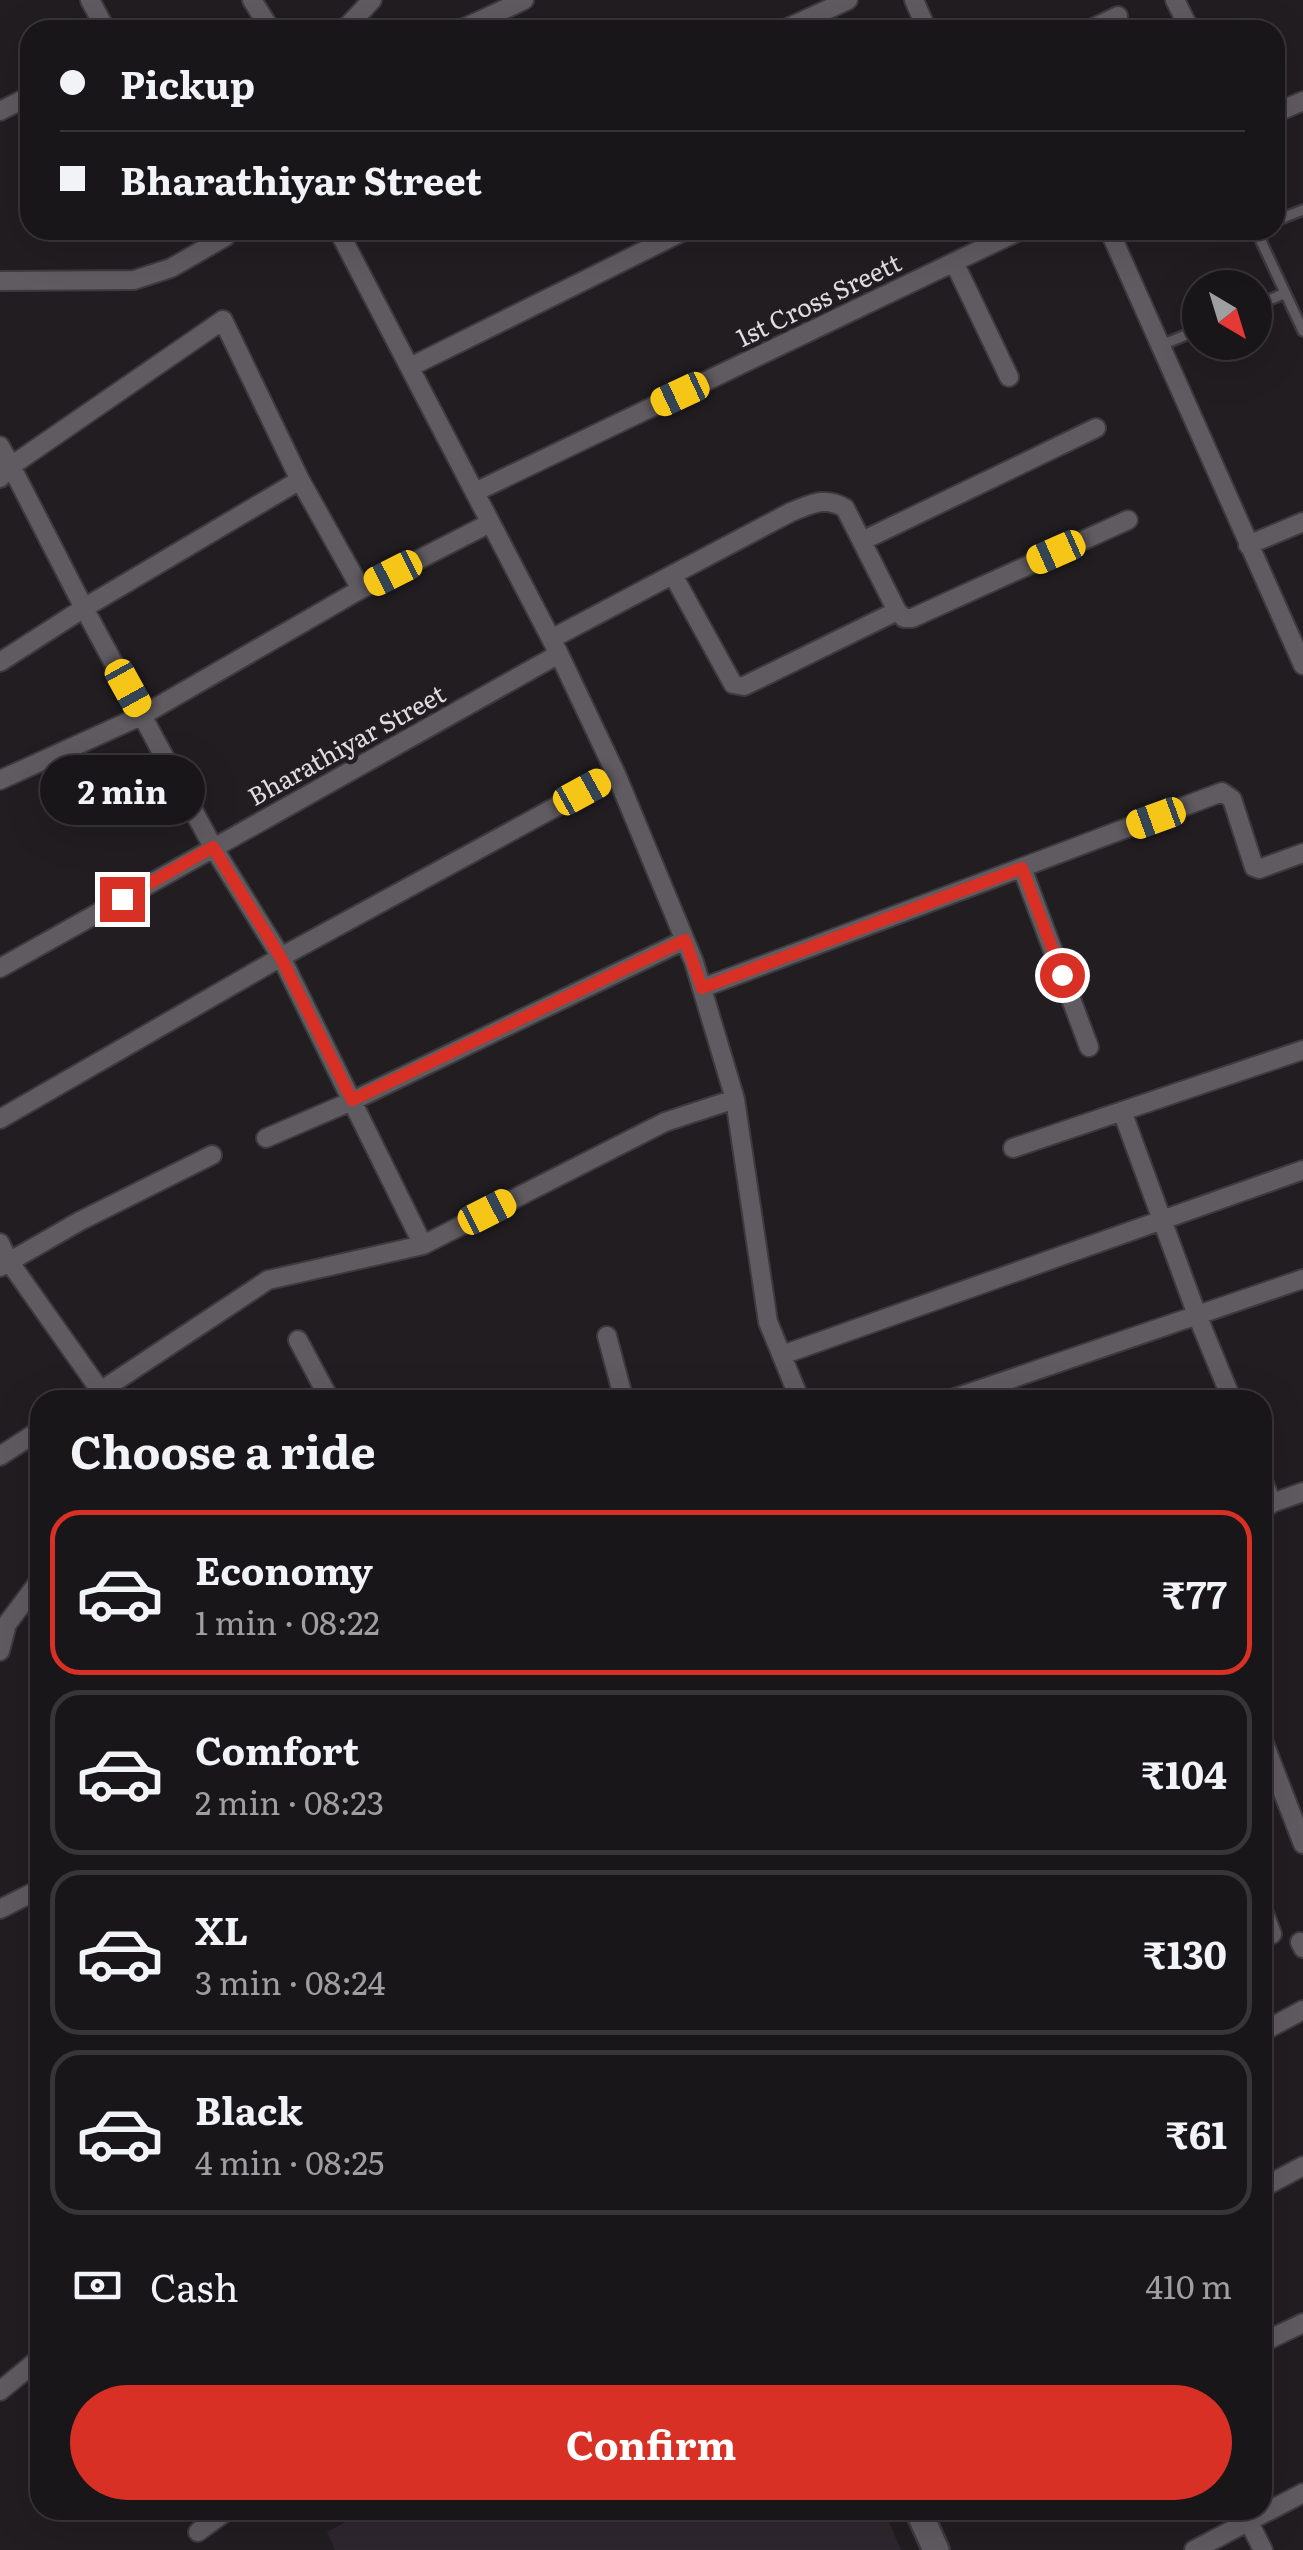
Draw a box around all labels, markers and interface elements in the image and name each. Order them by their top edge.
text: Pickup [120,54,255,111]
text: Bharathiyar Street [120,150,482,207]
street label: 1st Cross Sreett [729,243,907,355]
north arrow [1182,270,1272,360]
map controls [1182,270,1272,360]
car [646,368,714,420]
car [1022,526,1090,578]
car [359,546,427,600]
car [100,654,156,722]
street label: Bharathiyar Street [241,674,451,814]
callout: 2 min [39,754,204,824]
car [548,764,616,820]
text: 2 min [78,766,167,814]
car [1123,794,1189,842]
route end [100,877,145,922]
route start [1040,953,1085,998]
car [453,1185,521,1239]
text: Choose a ride [70,1416,376,1483]
text: Economy [195,1540,373,1597]
icon: car [75,1548,165,1638]
text: ₹77 [1162,1564,1227,1621]
text: 1 min · 08:22 [195,1597,380,1645]
text: Comfort [195,1720,359,1777]
icon: car [75,1728,165,1818]
text: ₹104 [1142,1744,1227,1801]
text: 2 min · 08:23 [195,1777,384,1825]
text: XL [195,1900,248,1957]
icon: car [75,1908,165,1998]
text: ₹130 [1143,1924,1227,1981]
text: 3 min · 08:24 [195,1957,385,2005]
text: Black [195,2080,303,2137]
icon: car [75,2088,165,2178]
text: ₹61 [1166,2104,1227,2161]
text: 4 min · 08:25 [195,2137,384,2185]
text: Cash [150,2257,239,2314]
icon: cash [70,2258,125,2313]
text: 410 m [1145,2261,1232,2309]
button: Confirm [70,2385,1232,2500]

